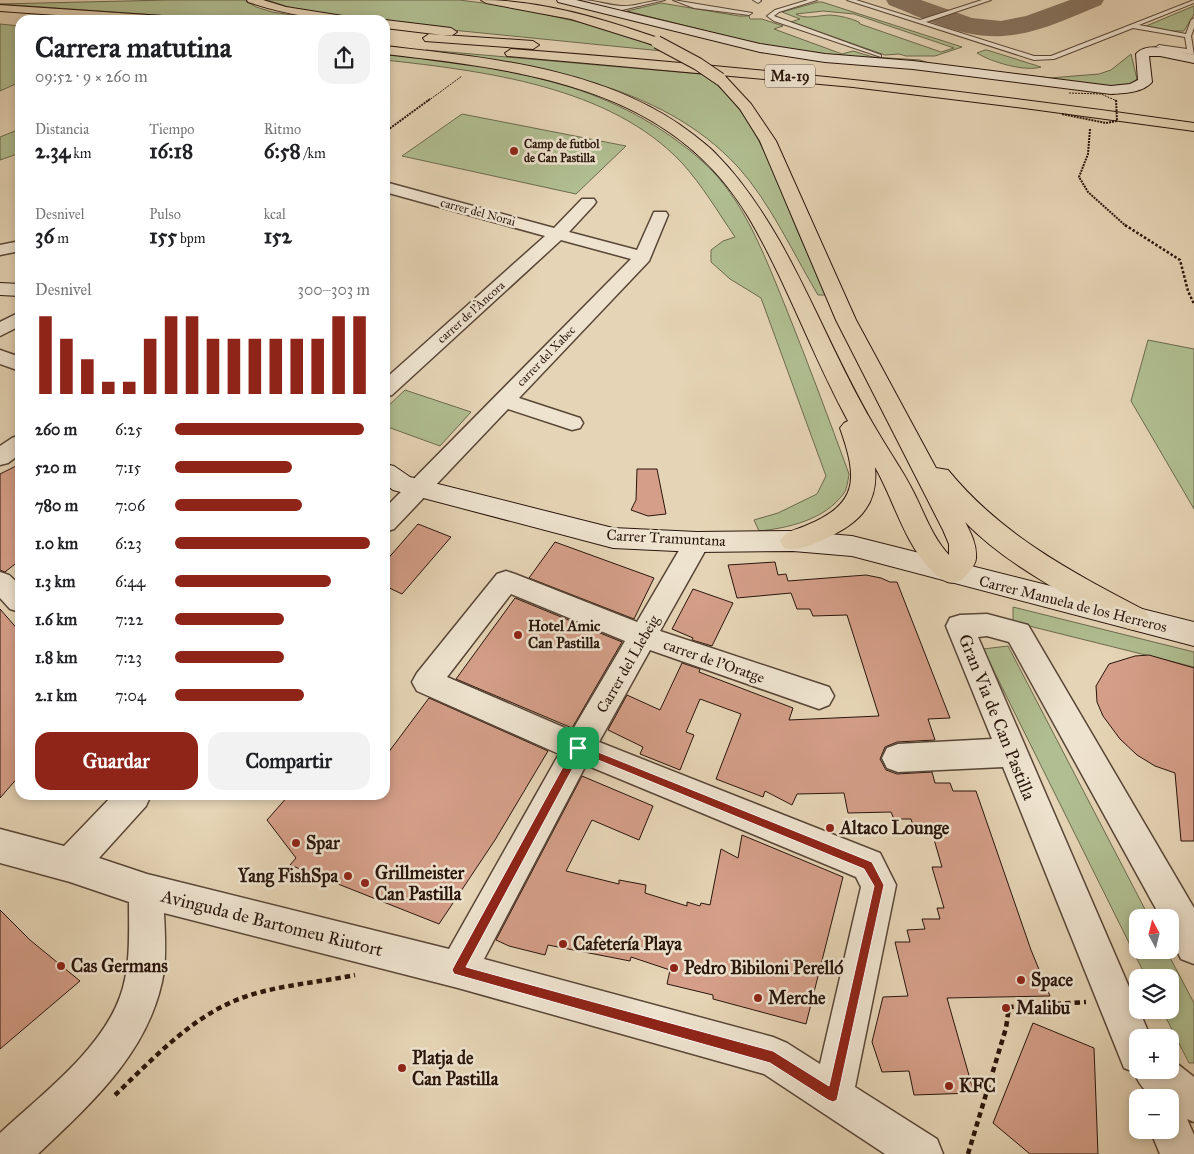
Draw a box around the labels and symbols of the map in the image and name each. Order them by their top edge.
road number: Ma-19 [765,64,815,88]
place label: Camp de futbol de Can Pastilla [524,137,600,165]
marker: Camp de futbol de Can Pastilla [508,145,520,157]
street label: carrer del Norai [439,195,518,229]
street label: carrer de l'Àncora [434,277,508,346]
street label: carrer del Xabec [514,323,578,389]
street label: Carrer Tramuntana [606,526,727,550]
street label: Carrer Manuela de los Herreros [977,572,1169,636]
street label: Carrer del Llebeig [593,611,664,716]
place label: Hotel Amic Can Pastilla [528,617,601,652]
marker: Hotel Amic Can Pastilla [512,629,524,641]
street label: Gran Via de Can Pastilla [954,631,1040,803]
street label: carrer de l'Oratge [661,635,767,687]
pin [557,727,599,769]
place label: Altaco Lounge [839,817,950,840]
marker: Altaco Lounge [824,822,836,834]
place label: Spar [306,832,341,855]
marker: Spar [290,837,302,849]
place label: Grillmeister Can Pastilla [375,862,466,905]
place label: Yang FishSpa [237,865,338,888]
marker: Yang FishSpa [342,870,354,882]
marker: Grillmeister Can Pastilla [359,877,371,889]
street label: Avinguda de Bartomeu Riutort [158,885,386,962]
north arrow [1129,909,1179,959]
place label: Cafetería Playa [573,933,682,956]
marker: Cafetería Playa [557,938,569,950]
place label: Cas Germans [71,955,168,977]
place label: Pedro Bibiloni Perelló [684,957,843,979]
marker: Cas Germans [55,960,67,972]
marker: Pedro Bibiloni Perelló [668,962,680,974]
place label: Space [1031,969,1074,992]
marker: Space [1015,974,1027,986]
place label: Merche [768,987,826,1009]
marker: Merche [752,992,764,1004]
place label: Malibu [1016,997,1071,1019]
marker: Malibu [1000,1002,1012,1014]
place label: Platja de Can Pastilla [412,1047,499,1090]
marker: Platja de Can Pastilla [396,1062,408,1074]
place label: KFC [959,1075,996,1097]
marker: KFC [943,1080,955,1092]

